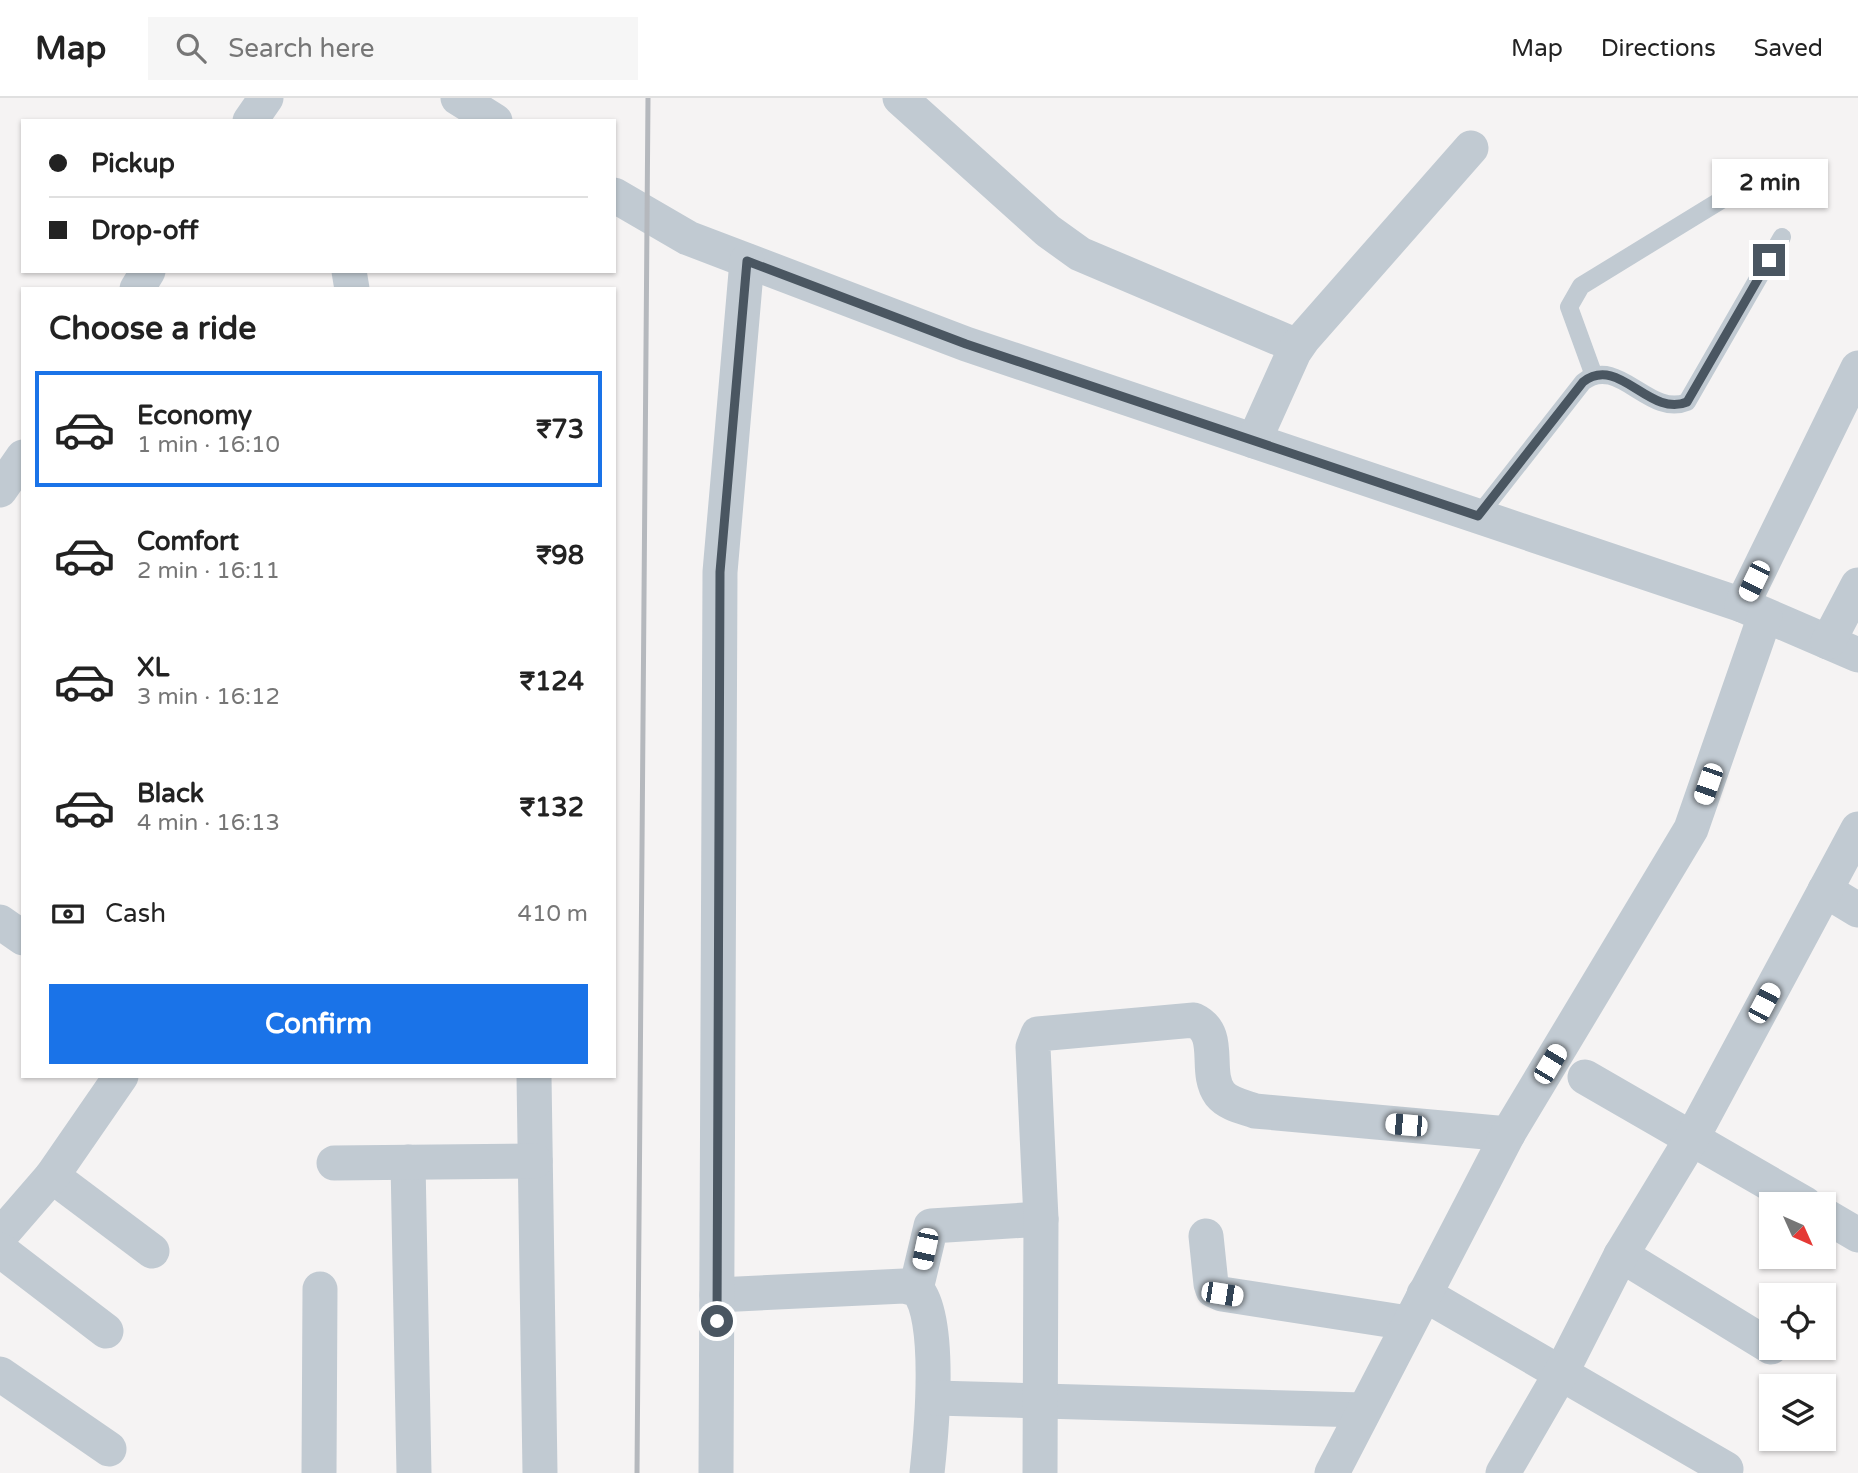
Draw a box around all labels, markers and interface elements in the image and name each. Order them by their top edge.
search box [148,17,638,80]
text: Map [35,29,106,68]
icon: search [172,29,210,67]
text: Search here [228,33,374,64]
text: Map [1511,34,1563,63]
text: Directions [1601,34,1716,63]
text: Saved [1754,34,1823,63]
text: Pickup [91,148,175,179]
callout: 2 min [1711,158,1827,208]
text: 2 min [1739,169,1801,197]
text: Drop-off [91,215,198,246]
route end [1753,244,1785,276]
text: Choose a ride [49,310,256,348]
icon: car [53,398,116,461]
text: Economy [137,400,252,431]
text: ₹73 [536,414,584,445]
text: 1 min · 16:10 [137,431,280,459]
icon: car [53,524,116,587]
text: Comfort [137,526,239,557]
text: ₹98 [536,540,584,571]
text: 2 min · 16:11 [137,557,280,585]
car [1736,558,1773,604]
icon: car [53,650,116,713]
text: XL [137,652,169,683]
text: ₹124 [520,666,584,697]
text: 3 min · 16:12 [137,683,280,711]
car [1692,761,1725,807]
icon: car [53,776,116,839]
text: Black [137,778,204,809]
text: ₹132 [520,792,584,823]
text: 4 min · 16:13 [137,809,280,837]
icon: cash [49,895,87,933]
text: Cash [105,898,166,929]
text: 410 m [518,900,588,928]
car [1745,980,1784,1026]
button: Confirm [49,984,588,1064]
car [1531,1041,1570,1087]
car [1385,1113,1428,1137]
north arrow [1759,1192,1836,1269]
map controls [1759,1192,1836,1451]
car [911,1226,940,1272]
car [1200,1280,1245,1308]
button: locate [1759,1283,1836,1360]
route start [701,1305,733,1337]
button: layers [1759,1374,1836,1451]

